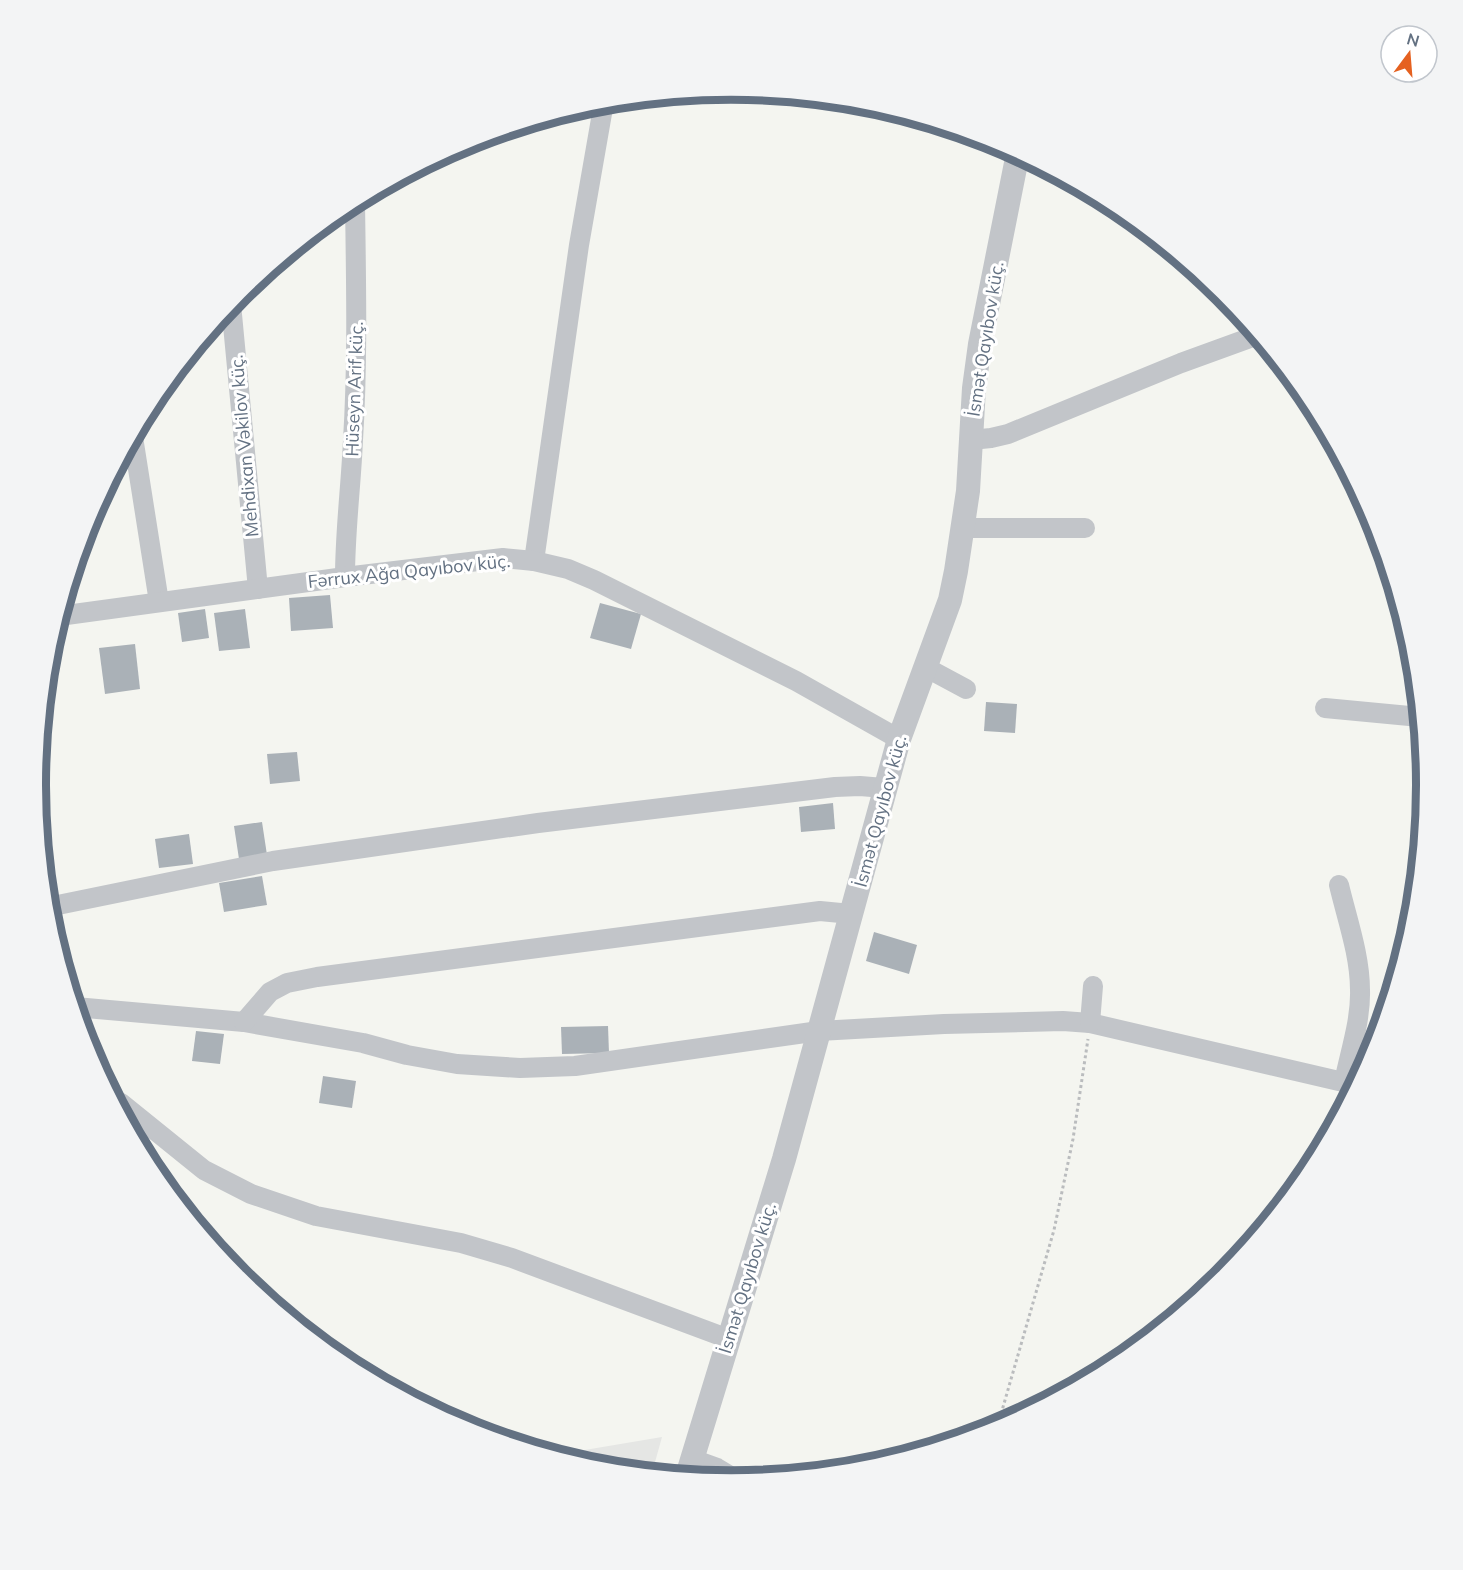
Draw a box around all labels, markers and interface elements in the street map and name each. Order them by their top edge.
north arrow [1379,24,1439,84]
text: N [1405,28,1422,51]
street label: İsmət Qayıbov küç. [961,260,1009,418]
street label: Hüseyn Arif küç. [340,321,368,457]
street label: Mehdixan Vəkilov küç. [225,354,263,538]
street label: Fərrux Ağa Qayıbov küç. [307,549,511,593]
street label: İsmət Qayıbov küç. [849,732,911,890]
street label: İsmət Qayıbov küç. [713,1200,781,1356]

